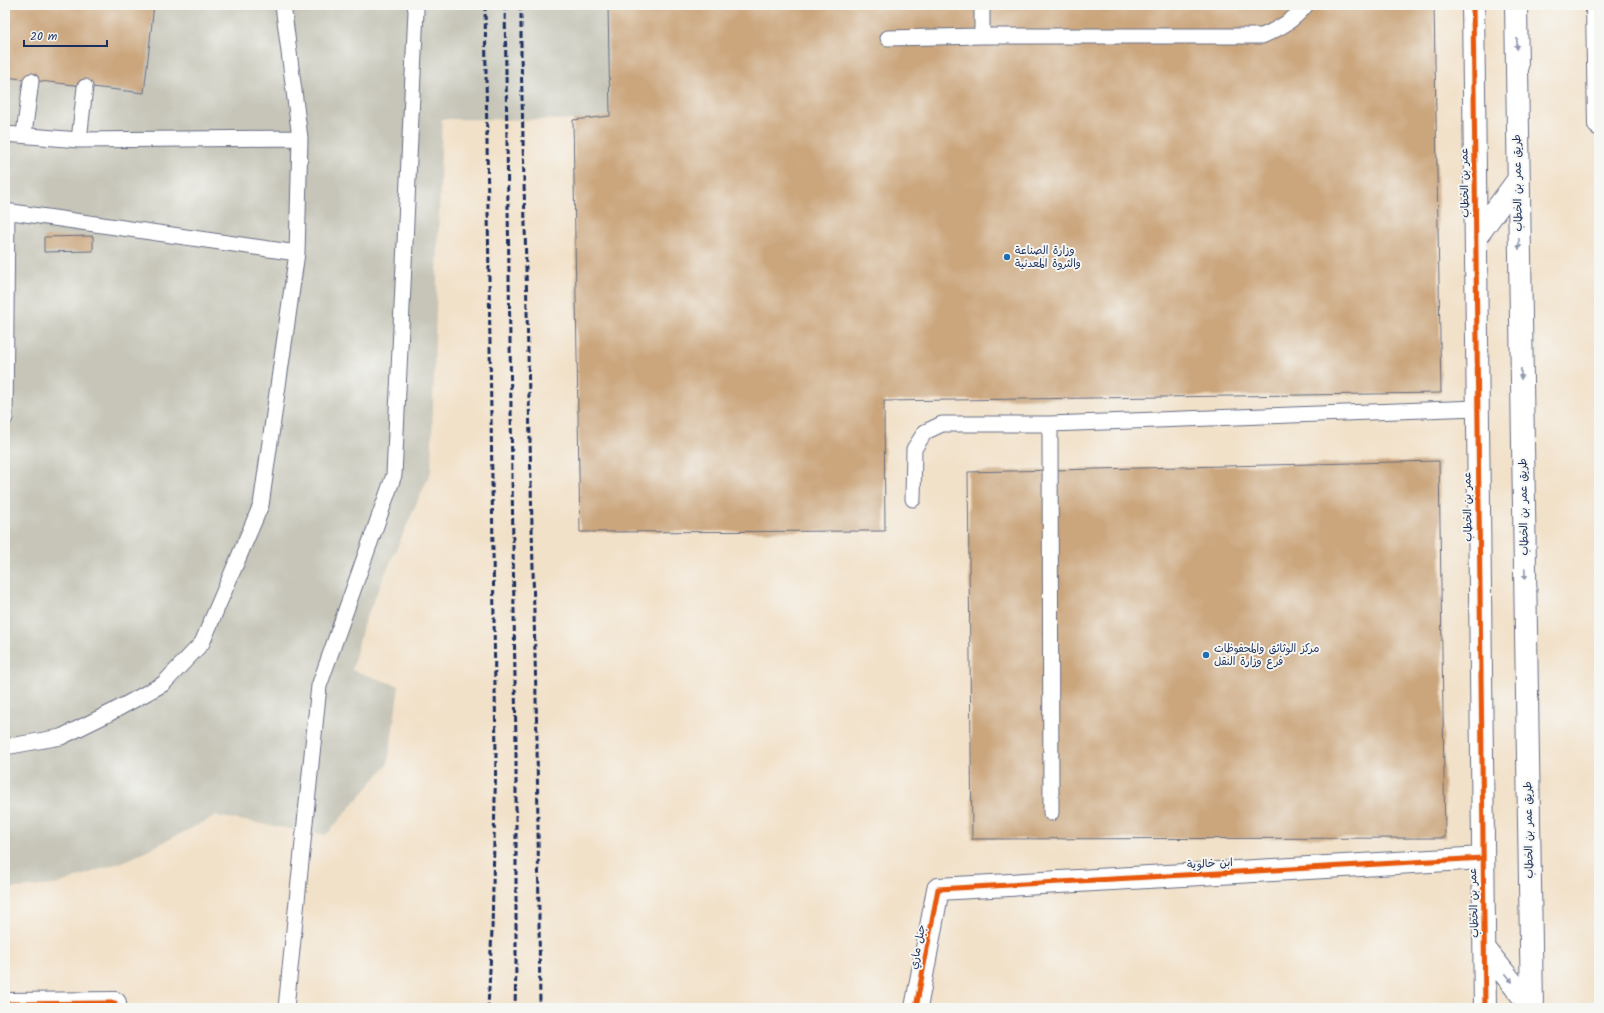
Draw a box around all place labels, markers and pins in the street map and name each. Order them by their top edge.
place label: وزارة الصناعة والثروة المعدنية [1015,242,1081,273]
marker: وزارة الصناعة والثروة المعدنية [1002,252,1012,262]
place label: مركز الوثائق والمحفوظات فرع وزارة النقل [1214,640,1319,671]
marker: مركز الوثائق والمحفوظات فرع وزارة النقل [1201,650,1211,660]

